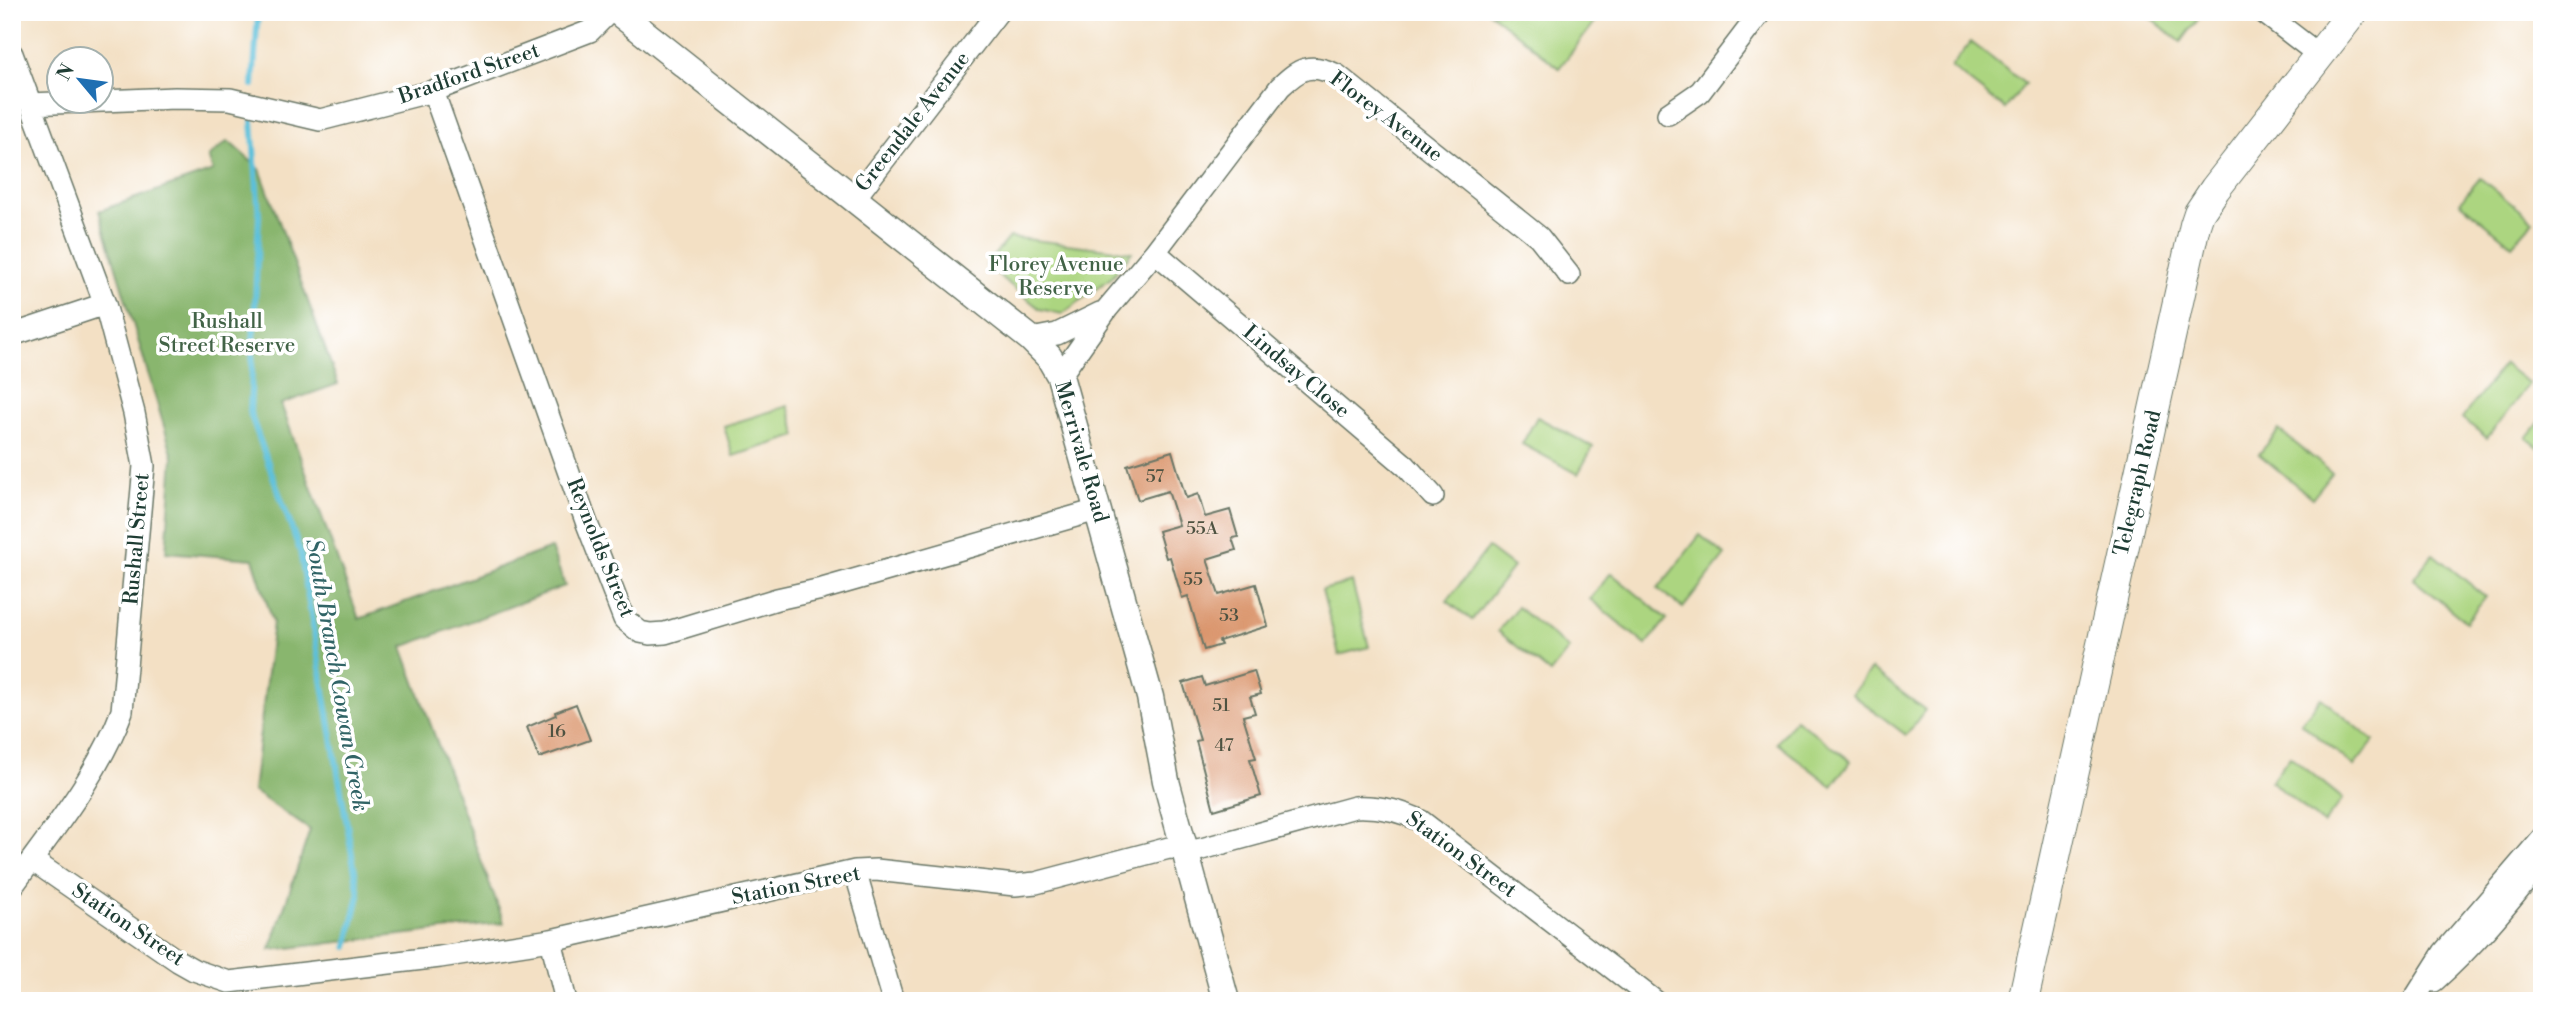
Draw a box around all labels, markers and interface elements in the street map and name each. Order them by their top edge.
street label: Bradford Street [394,38,543,111]
north arrow [46,46,116,116]
street label: Greendale Avenue [850,47,976,197]
text: N [52,60,80,85]
street label: Florey Avenue [1324,66,1448,168]
park label: Florey Avenue Reserve [988,252,1124,302]
park label: Rushall Street Reserve [159,309,295,359]
street label: Lindsay Close [1237,320,1355,424]
street label: Merrivale Road [1048,378,1114,526]
street label: Telegraph Road [2109,407,2167,559]
house number: 57 [1146,465,1164,488]
street label: Rushall Street [118,471,156,606]
street label: Reynolds Street [560,474,640,622]
house number: 55A [1186,517,1219,540]
water label: South Branch Cowan Creek [299,536,375,814]
house number: 55 [1183,568,1203,591]
house number: 53 [1219,604,1239,627]
house number: 51 [1212,694,1230,717]
house number: 16 [548,720,566,743]
house number: 47 [1214,734,1234,757]
street label: Station Street [1401,806,1522,904]
street label: Station Street [729,861,863,911]
street label: Station Street [67,878,190,973]

